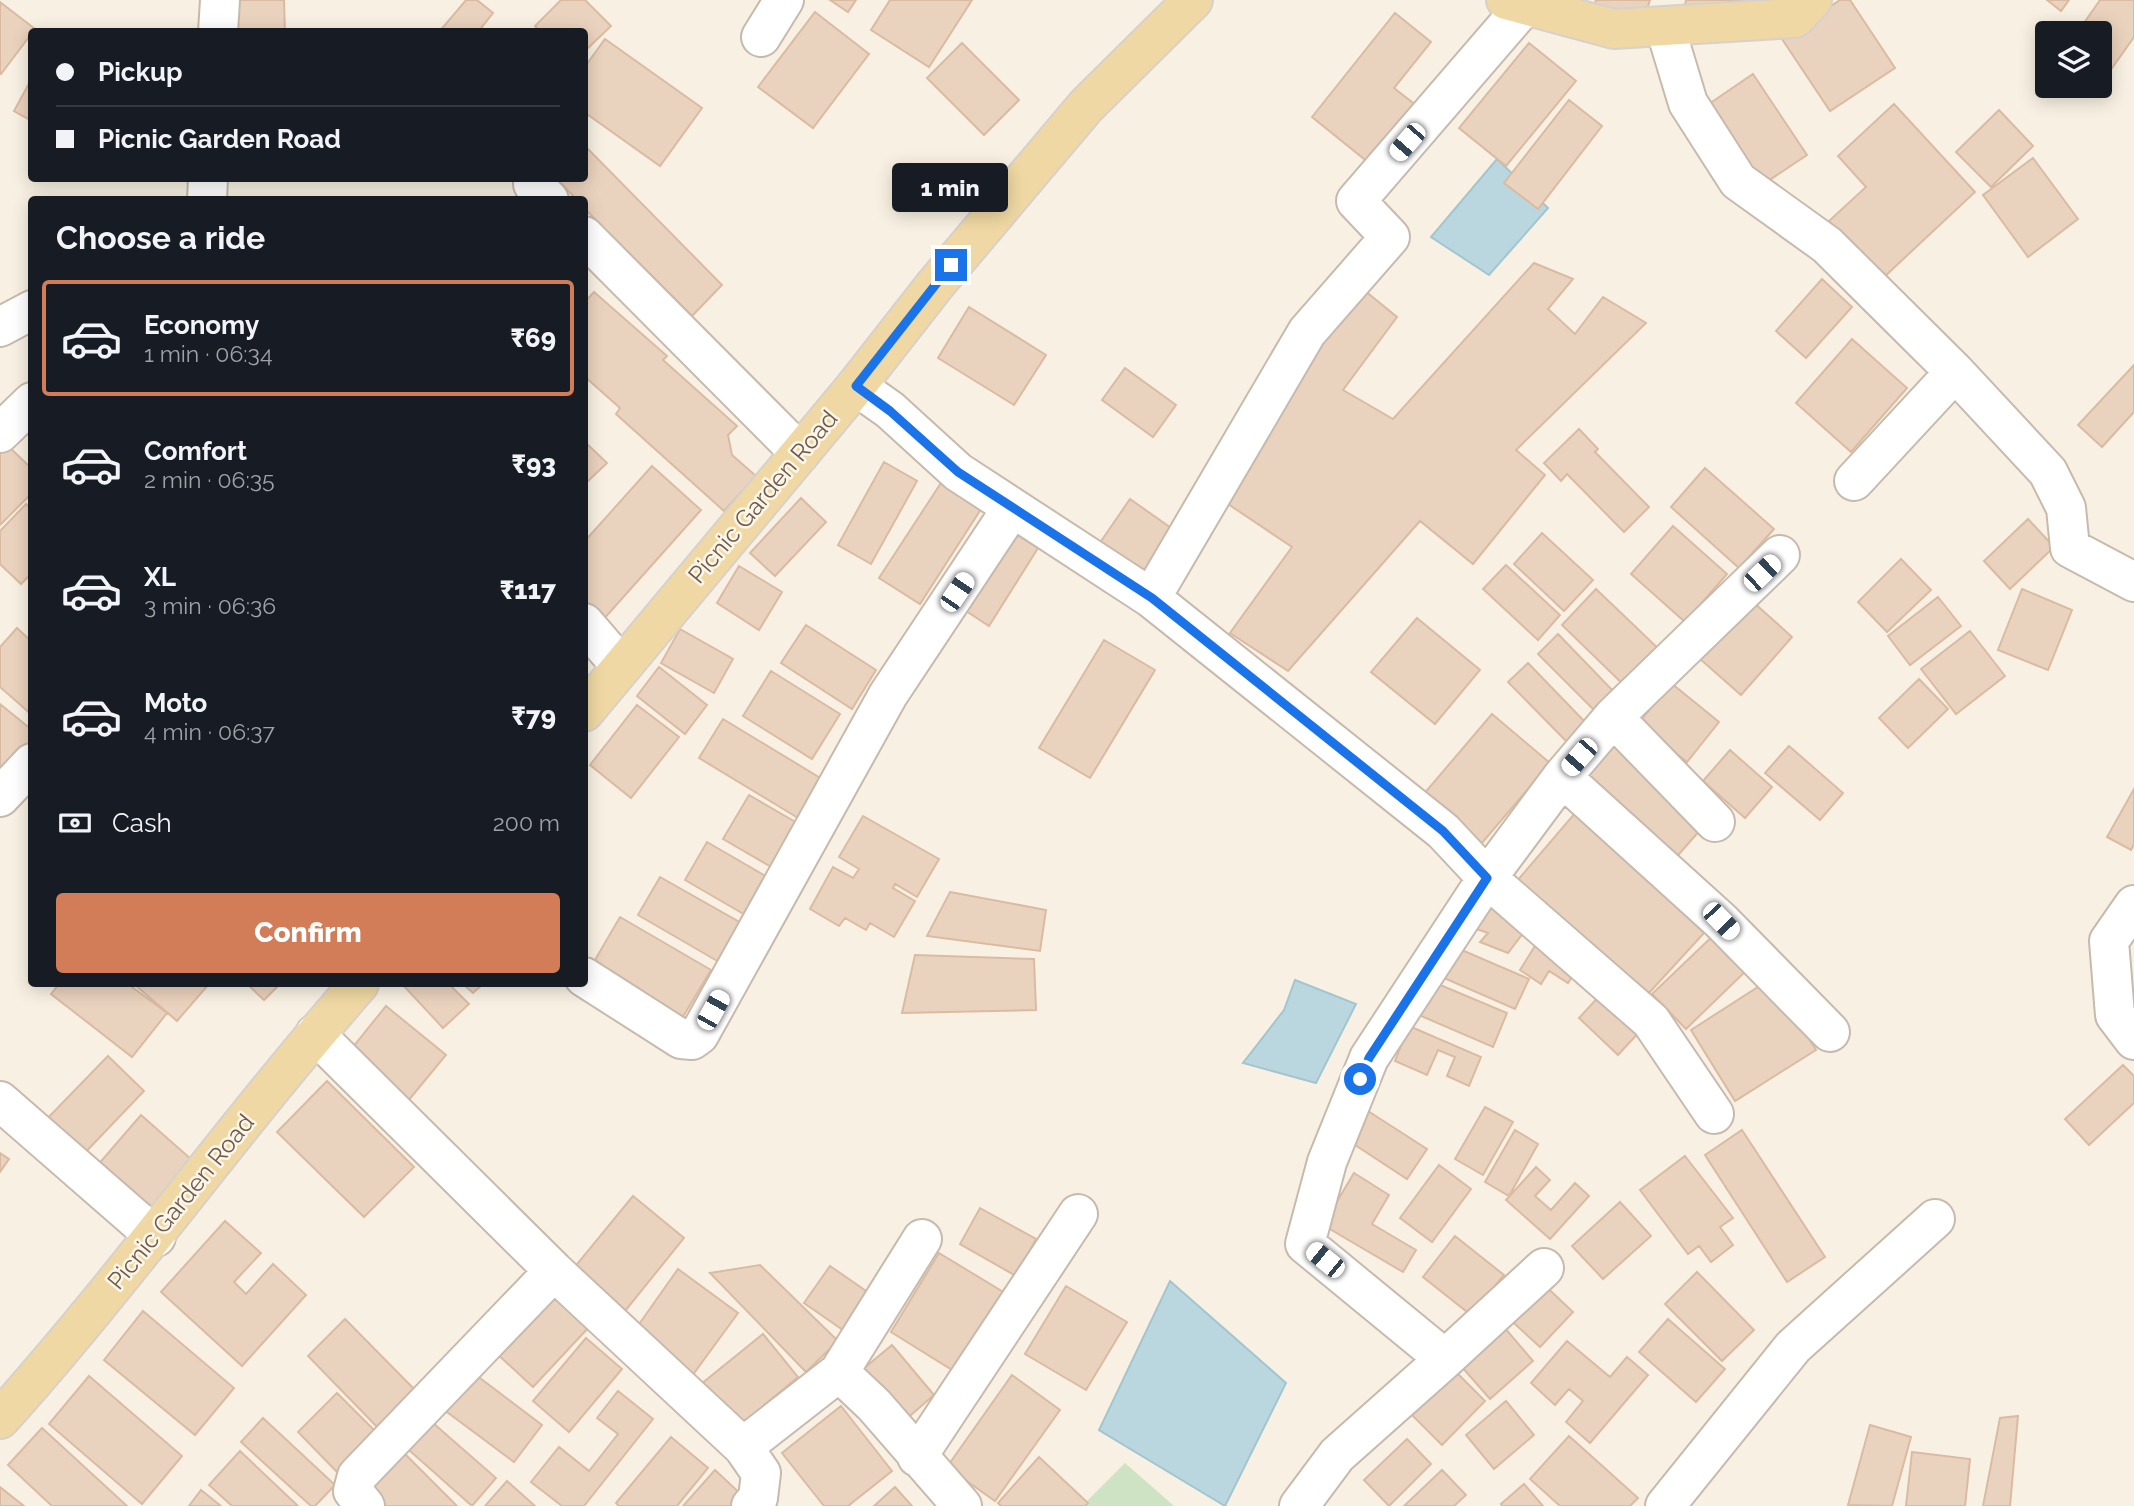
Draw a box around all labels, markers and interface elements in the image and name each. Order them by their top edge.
map controls [2035,21,2112,98]
button: layers [2035,21,2112,98]
text: Pickup [98,57,183,87]
car [1386,119,1429,165]
text: Picnic Garden Road [98,124,341,154]
callout: 1 min [893,163,1009,212]
text: 1 min [920,174,980,201]
text: Choose a ride [56,219,265,256]
route end [935,249,967,281]
icon: car [60,307,123,370]
text: Economy [144,310,259,340]
text: ₹69 [510,323,556,353]
text: 1 min · 06:34 [144,340,272,367]
street label: Picnic Garden Road [682,404,843,589]
icon: car [60,433,123,496]
text: Comfort [144,436,247,466]
text: ₹93 [511,449,556,479]
text: 2 min · 06:35 [144,466,275,493]
car [1740,551,1785,595]
icon: car [60,559,123,622]
text: XL [144,562,176,592]
car [937,569,978,615]
text: ₹117 [500,575,556,605]
text: 3 min · 06:36 [144,592,276,619]
icon: car [60,685,123,748]
text: Moto [144,688,207,718]
text: ₹79 [511,701,556,731]
text: 4 min · 06:37 [144,718,275,745]
car [1558,734,1601,780]
icon: cash [56,804,94,842]
text: Cash [112,808,172,838]
text: 200 m [493,809,560,836]
button: Confirm [56,893,560,973]
car [1699,899,1744,943]
car [694,987,733,1033]
route start [1344,1063,1376,1095]
street label: Picnic Garden Road [101,1108,260,1295]
car [1303,1239,1348,1281]

